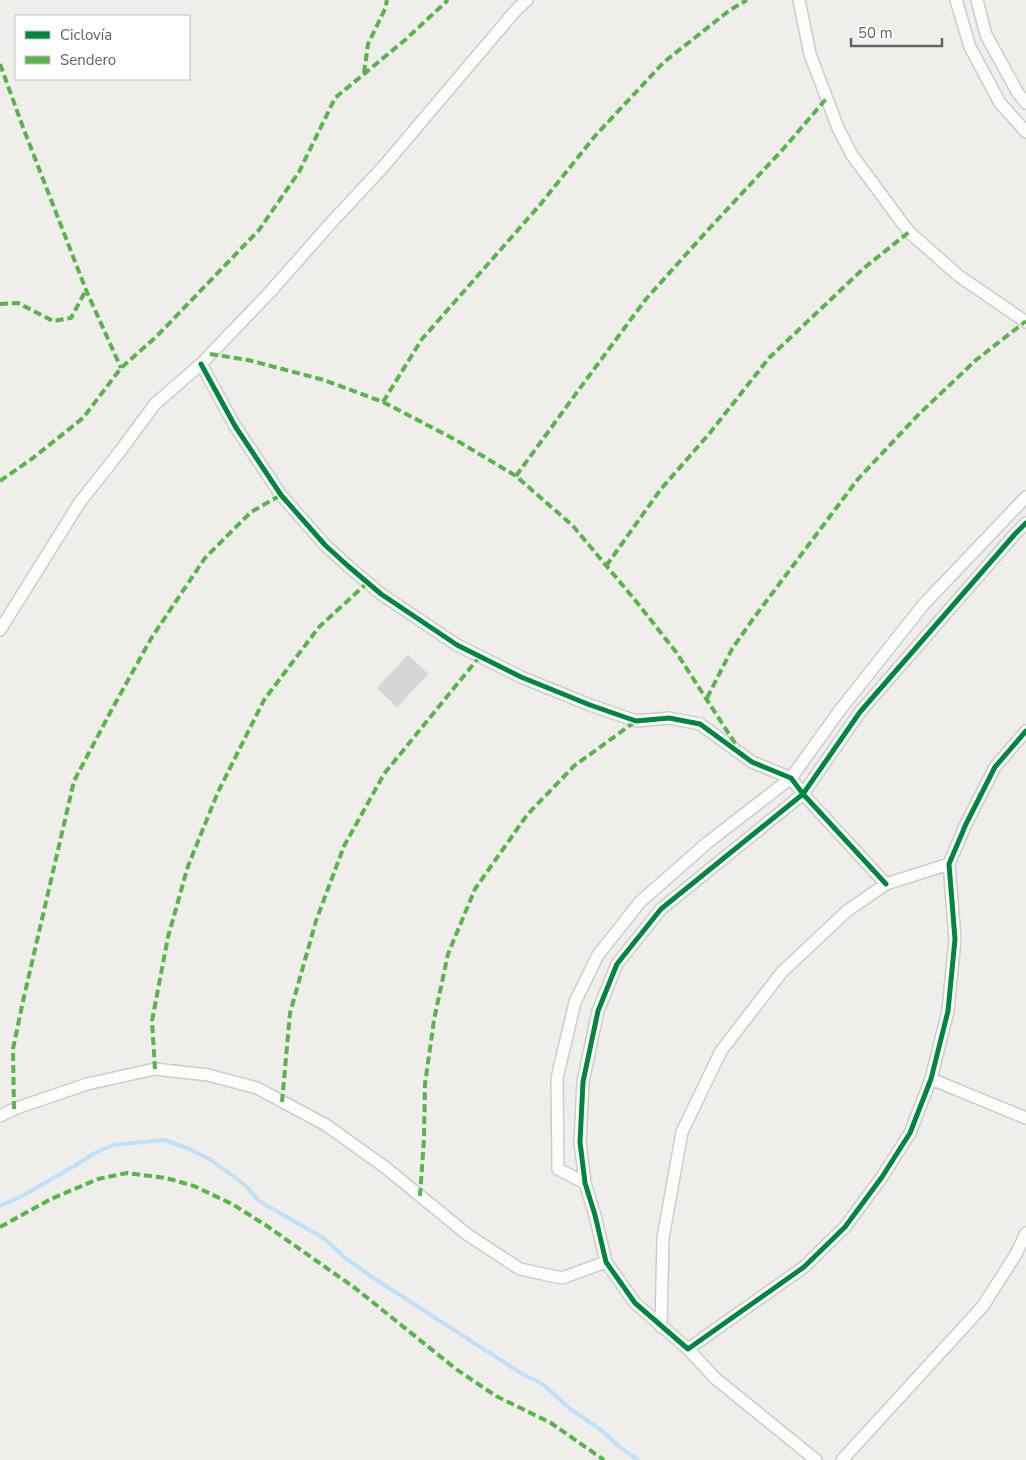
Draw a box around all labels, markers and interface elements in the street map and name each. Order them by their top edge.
legend [15,15,190,80]
scale bar [851,15,942,47]
text: 50 m [858,23,893,43]
text: Ciclovía [60,25,112,45]
text: Sendero [60,50,116,70]

